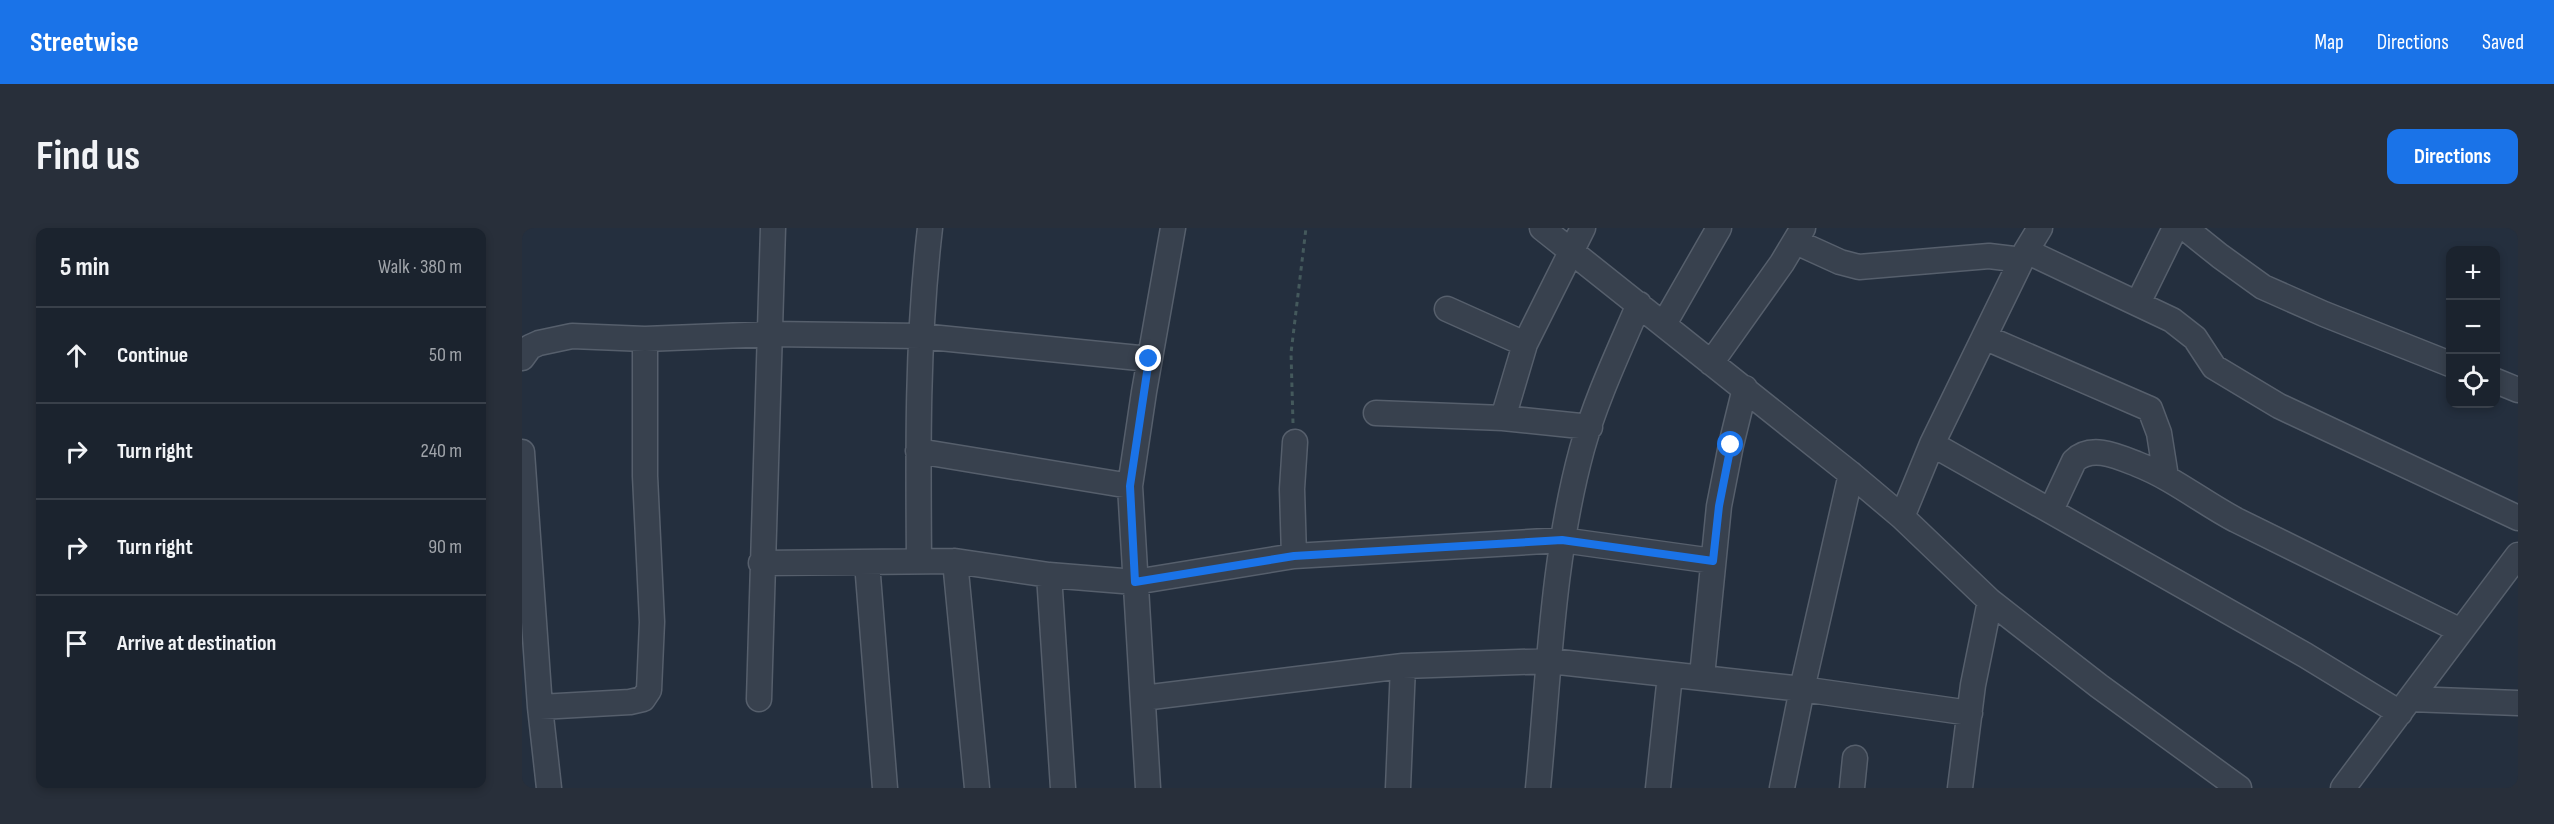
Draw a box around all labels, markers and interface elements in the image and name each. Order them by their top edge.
text: Streetwise [30,26,139,59]
text: Map [2314,30,2344,55]
text: Directions [2377,30,2449,55]
text: Saved [2482,30,2524,55]
button: Directions [2387,129,2518,184]
text: Find us [36,131,140,182]
map controls [2446,246,2500,408]
button: + [2446,246,2500,300]
text: 5 min [60,252,110,283]
text: Walk · 380 m [378,255,462,279]
button: − [2446,300,2500,354]
icon: ahead [60,339,93,372]
text: Continue [117,342,188,369]
text: 50 m [429,343,462,367]
route end [1135,345,1161,371]
button: locate [2446,354,2500,408]
route start [1717,431,1743,457]
icon: right [60,435,93,468]
text: Turn right [117,438,193,465]
text: 240 m [421,439,462,463]
icon: right [60,531,93,564]
text: Turn right [117,534,193,561]
text: 90 m [428,535,462,559]
icon: arrive [60,627,93,660]
text: Arrive at destination [117,630,276,657]

